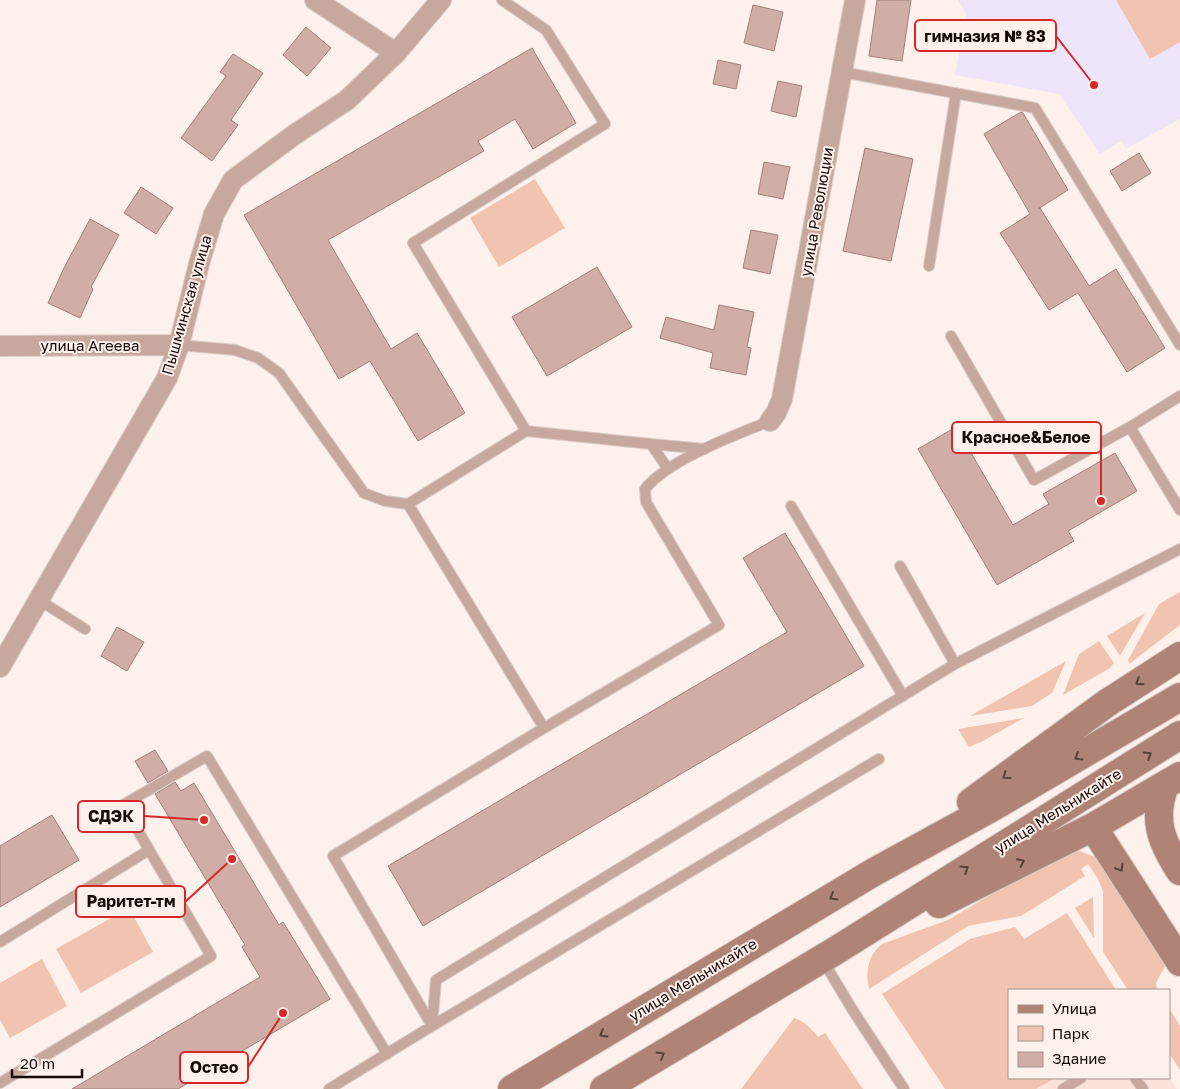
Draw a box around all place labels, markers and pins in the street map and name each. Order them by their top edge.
callout: гимназия № 83 [915,20,1056,51]
callout: Красное&Белое [952,422,1101,453]
callout: СДЭК [78,801,144,832]
callout: Раритет-тм [76,886,185,917]
callout: Остео [180,1052,248,1083]

